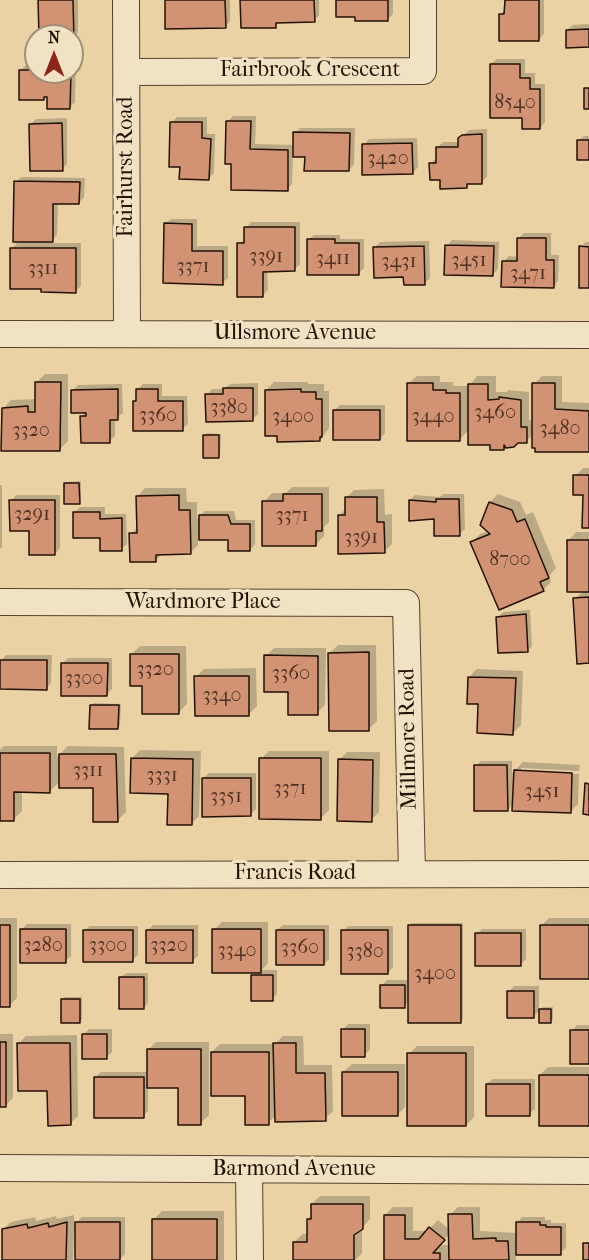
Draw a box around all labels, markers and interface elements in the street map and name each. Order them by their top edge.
north arrow [24,24,84,84]
text: N [48,28,60,47]
street label: Fairbrook Crescent [220,58,400,84]
house number: 8540 [494,91,536,115]
street label: Fairhurst Road [114,96,140,238]
house number: 3420 [367,147,409,171]
house number: 3391 [249,245,283,269]
house number: 3411 [316,247,350,271]
house number: 3451 [451,249,487,273]
house number: 3431 [381,250,417,274]
house number: 3371 [176,255,210,279]
house number: 3311 [28,257,58,281]
house number: 3471 [510,262,546,286]
street label: Ullsmore Avenue [214,321,376,347]
house number: 3380 [210,396,248,420]
house number: 3460 [474,401,516,425]
house number: 3360 [139,404,177,428]
house number: 3400 [272,405,314,429]
house number: 3440 [412,405,454,429]
house number: 3480 [539,417,581,441]
house number: 3320 [12,419,50,443]
house number: 3291 [14,503,50,527]
house number: 3371 [275,504,309,528]
house number: 3391 [344,526,378,550]
house number: 8700 [489,548,531,572]
street label: Wardmore Place [125,590,281,616]
house number: 3320 [136,658,174,682]
house number: 3360 [272,662,310,686]
house number: 3300 [65,667,103,691]
street label: Millmore Road [395,668,423,810]
house number: 3340 [202,684,242,708]
house number: 3311 [73,759,103,783]
house number: 3331 [146,764,178,788]
house number: 3371 [273,777,307,801]
house number: 3451 [524,780,560,804]
house number: 3351 [210,785,242,809]
street label: Francis Road [234,861,356,887]
house number: 3280 [23,934,63,958]
house number: 3300 [89,934,127,958]
house number: 3320 [150,934,188,958]
house number: 3360 [281,936,319,960]
house number: 3340 [217,939,257,963]
house number: 3380 [346,940,384,964]
house number: 3400 [414,962,456,986]
street label: Barmond Avenue [212,1157,376,1183]

